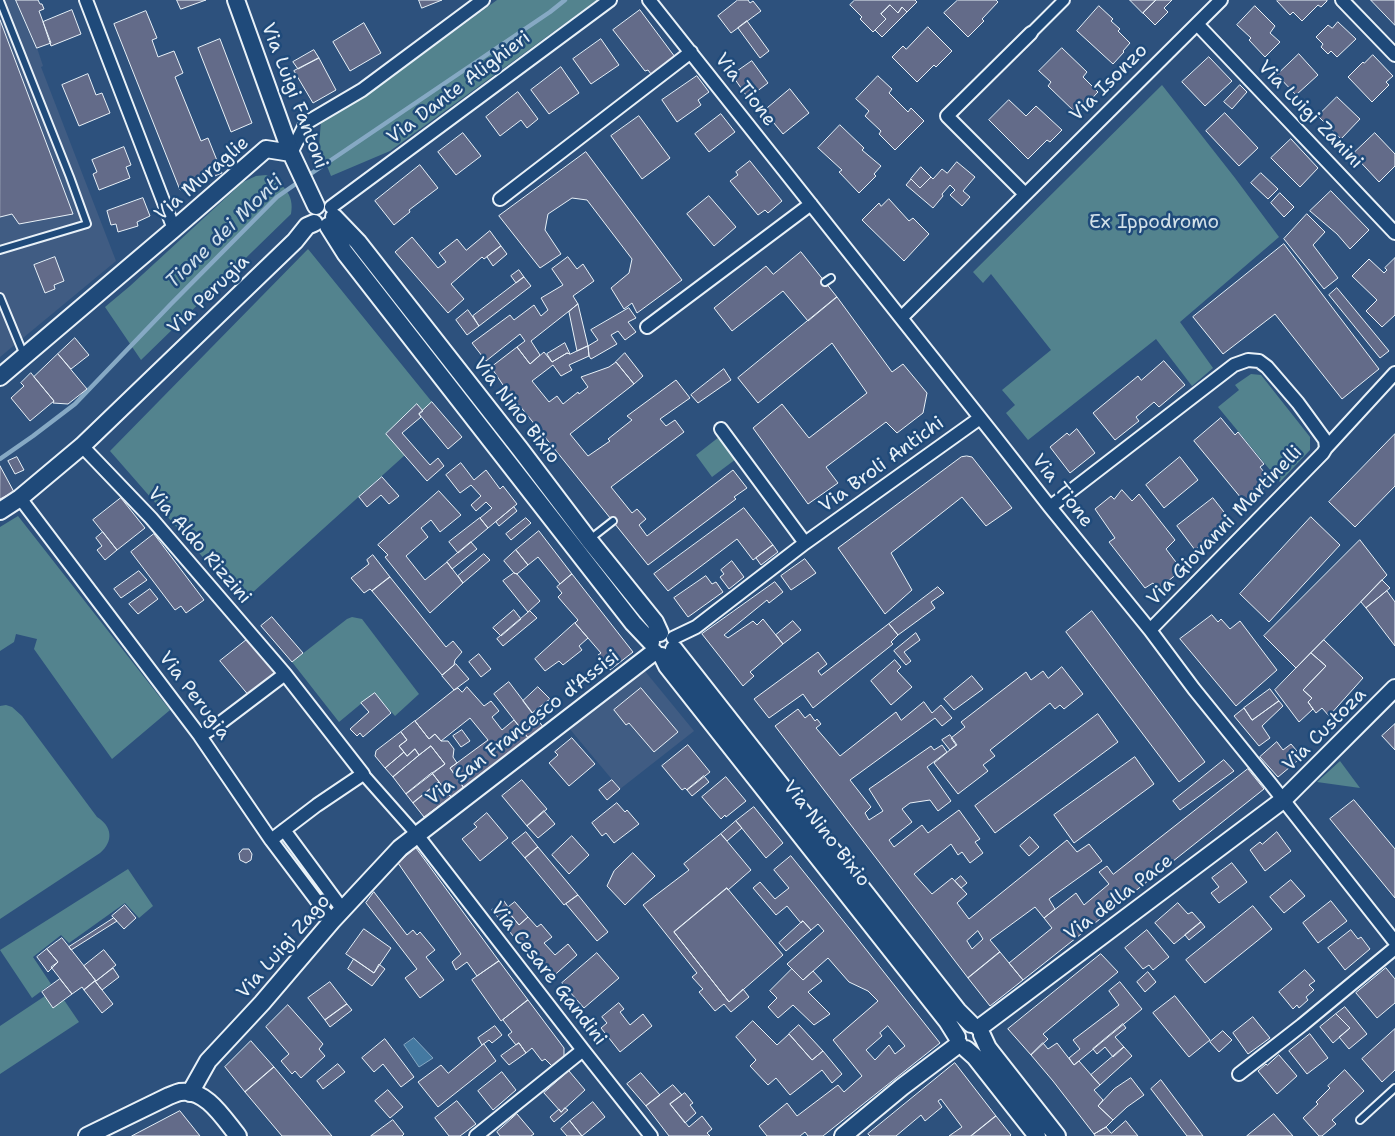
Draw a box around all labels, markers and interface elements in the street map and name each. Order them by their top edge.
street label: Via Luigi Fantoni [256,20,332,172]
street label: Via Dante Alighieri [383,27,535,149]
street label: Via Isonzo [1065,39,1153,127]
street label: Via Tione [709,49,781,131]
street label: Via Luigi Zanini [1253,56,1367,174]
street label: Via Muraglie [150,132,254,226]
water label: Tione dei Monti [161,170,289,294]
park label: Ex Ippodromo [1089,212,1219,234]
street label: Via Perugia [163,250,255,340]
street label: Via Nino Bixio [467,353,565,469]
street label: Via Broli Antichi [815,412,949,518]
street label: Via Giovanni Martinelli [1143,441,1307,611]
street label: Via Tione [1026,450,1098,532]
street label: Via Aldo Rizzini [142,483,256,609]
street label: Via San Francesco d'Assisi [422,645,624,811]
street label: Via Perugia [153,647,235,745]
street label: Via Custoza [1279,684,1371,776]
street label: Via Nino Bixio [777,776,875,892]
street label: Via della Pace [1060,850,1178,946]
street label: Via Luigi Zago [232,890,336,1004]
street label: Via Cesare Gandini [485,898,611,1050]

